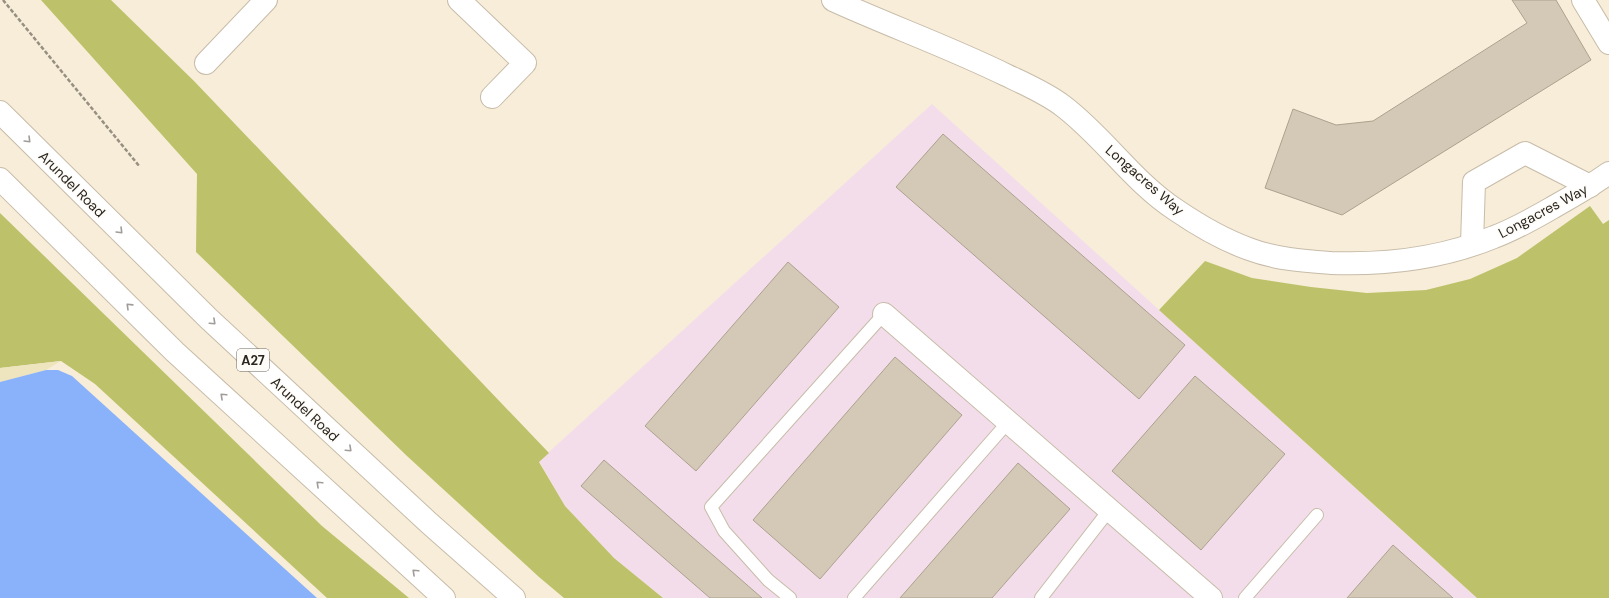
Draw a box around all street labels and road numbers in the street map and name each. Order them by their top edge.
street label: Longacres Way [1102,141,1188,219]
street label: Arundel Road [35,147,109,221]
street label: Longacres Way [1495,180,1591,242]
road number: A27 [237,349,269,371]
street label: Arundel Road [267,373,343,445]

